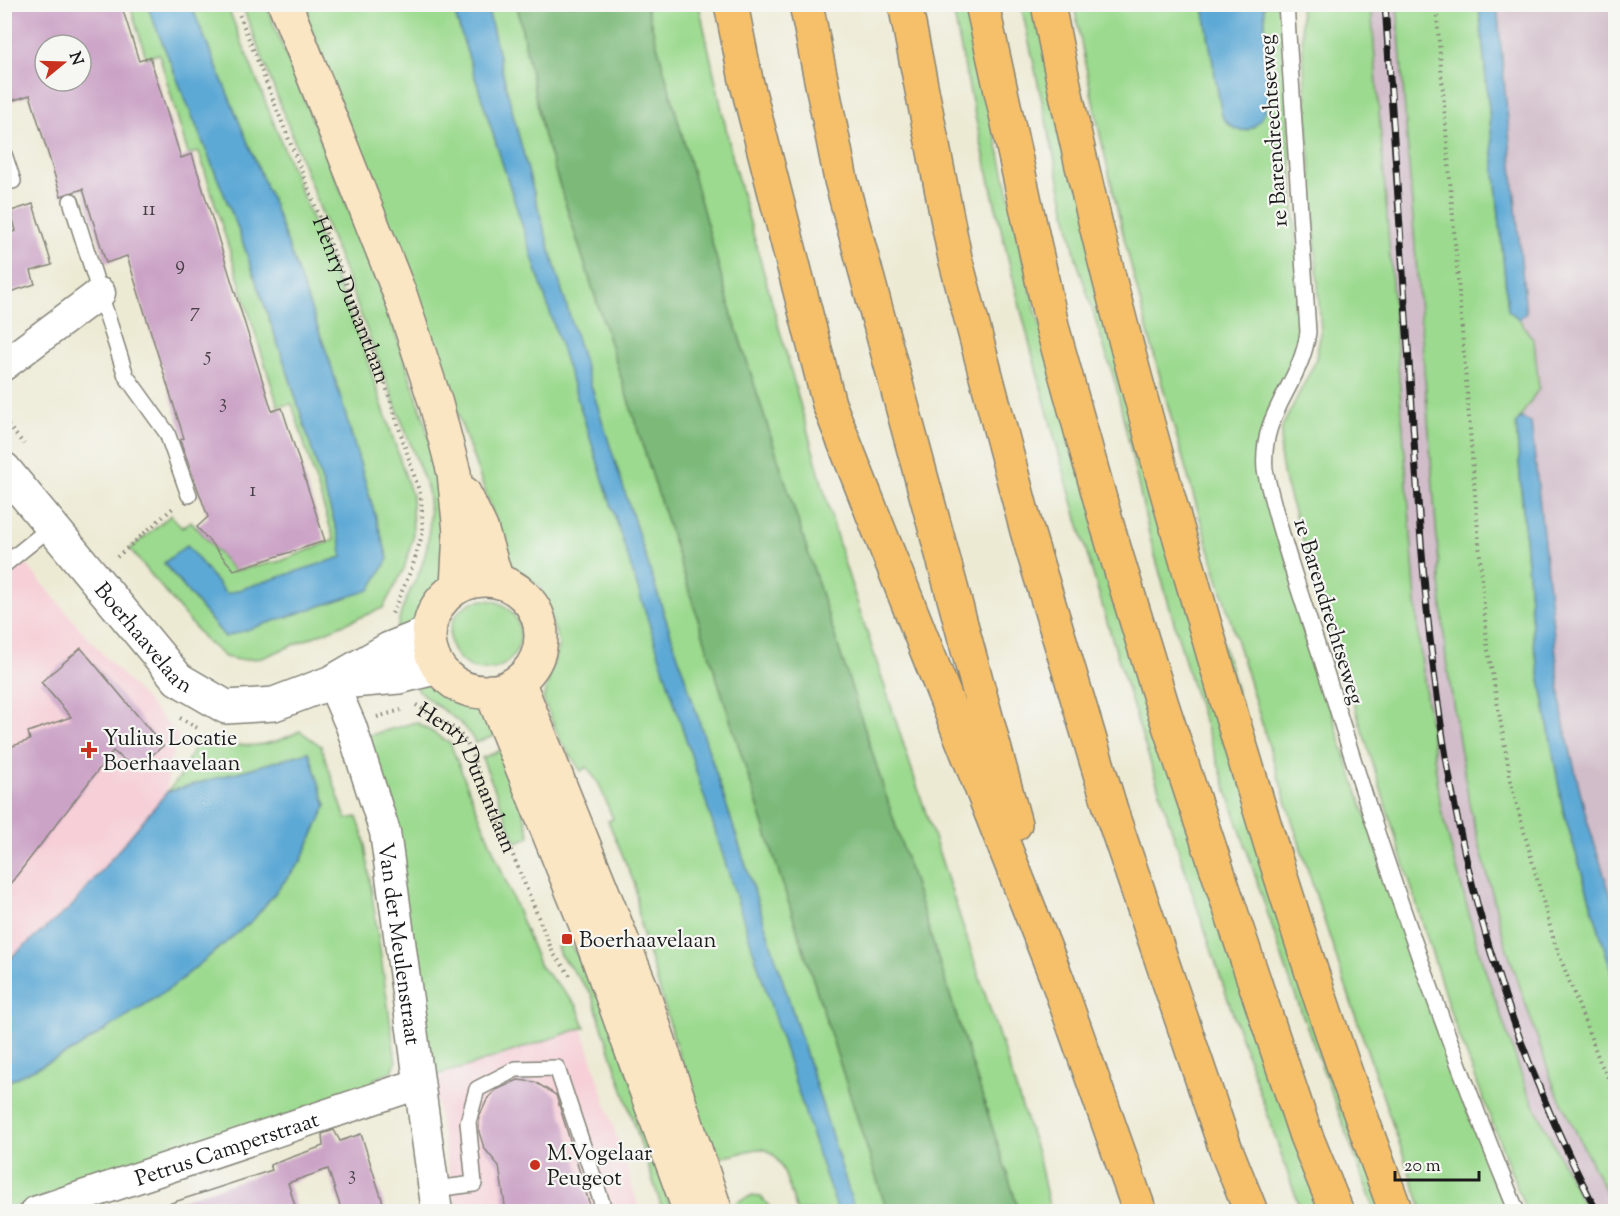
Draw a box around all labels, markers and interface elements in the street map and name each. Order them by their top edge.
north arrow [33,33,93,93]
street label: 1e Barendrechtseweg [1252,33,1298,228]
text: N [62,49,88,69]
house number: 11 [142,196,156,225]
street label: Henry Dunantlaan [302,212,397,388]
house number: 9 [175,251,185,280]
house number: 7 [190,298,200,327]
house number: 5 [204,342,212,371]
house number: 3 [219,389,227,418]
house number: 1 [250,477,257,506]
street label: 1e Barendrechtseweg [1284,515,1371,709]
street label: Boerhaavelaan [85,576,198,703]
street label: Henry Dunantlaan [410,696,523,859]
place label: Yulius Locatie Boerhaavelaan [103,724,241,781]
marker: Yulius Locatie Boerhaavelaan [80,741,98,759]
street label: Van der Meulenstraat [368,841,427,1048]
place label: Boerhaavelaan [579,926,717,958]
marker: Boerhaavelaan [560,932,574,946]
street label: Petrus Camperstraat [131,1105,324,1196]
place label: M.Vogelaar Peugeot [547,1139,652,1196]
scale bar [1395,1144,1479,1182]
text: 20 m [1404,1154,1441,1180]
marker: M.Vogelaar Peugeot [528,1158,542,1172]
house number: 3 [348,1161,356,1190]

